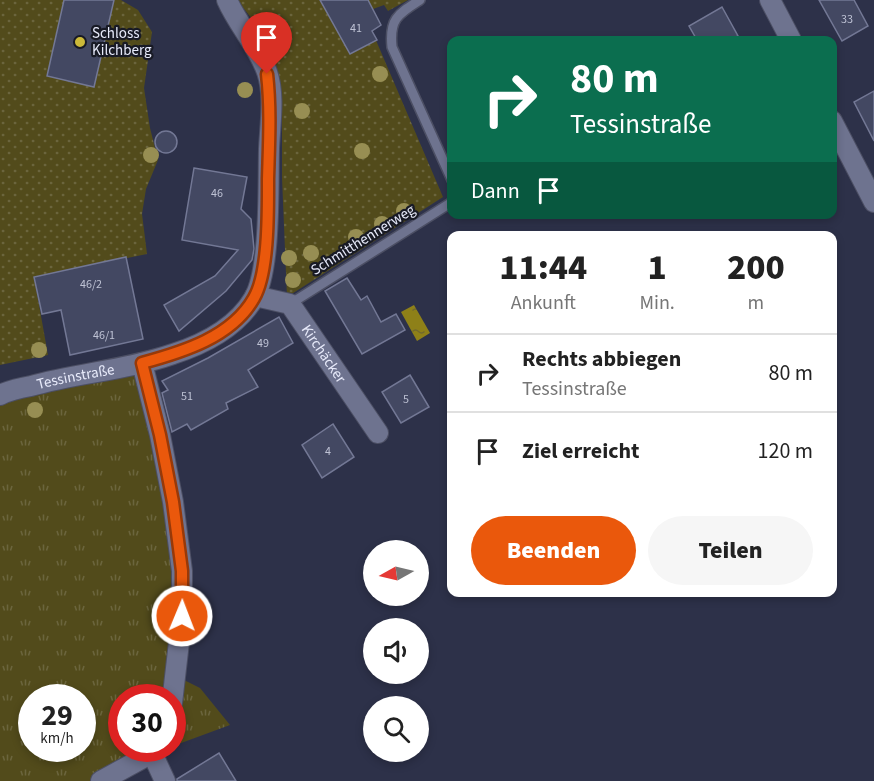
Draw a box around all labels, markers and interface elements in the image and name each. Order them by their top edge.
house number: 33 [841,11,853,28]
pin [241,12,292,74]
house number: 41 [350,20,362,37]
icon: arrive [250,21,283,54]
place label: Schloss Kilchberg [92,23,152,61]
marker: Schloss Kilchberg [73,35,87,49]
text: 80 m [570,49,659,109]
icon: right [471,60,549,138]
text: Tessinstraße [570,105,711,144]
icon: arrive [532,174,565,207]
text: Dann [471,175,520,207]
house number: 46 [211,185,223,202]
street label: Schmitthennerweg [307,199,420,281]
text: 11:44 [499,242,587,293]
text: 1 [648,242,667,293]
text: 200 [727,242,785,293]
house number: 46/2 [80,276,102,293]
text: Ankunft [511,289,576,317]
text: Min. [639,289,675,317]
text: m [748,289,764,317]
street label: Kirchäcker [296,320,352,388]
house number: 46/1 [93,327,115,344]
house number: 49 [257,335,269,352]
text: Rechts abbiegen [522,343,681,375]
icon: right [471,357,504,390]
text: 80 m [768,357,813,389]
street label: Tessinstraße [34,359,116,395]
text: Tessinstraße [522,375,627,403]
house number: 51 [181,388,193,405]
house number: 5 [403,391,409,408]
icon: arrive [471,435,504,468]
text: Ziel erreicht [522,435,640,467]
text: 120 m [758,435,813,467]
house number: 4 [325,443,331,460]
button: Beenden [471,516,636,585]
button: Teilen [648,516,813,585]
north arrow [363,540,429,606]
map controls [363,540,429,762]
position arrow [150,584,214,648]
button: sound [363,618,429,684]
speed limit sign: 30 [108,684,186,762]
text: 29 [41,694,73,737]
button: search [363,696,429,762]
text: km/h [40,728,74,749]

